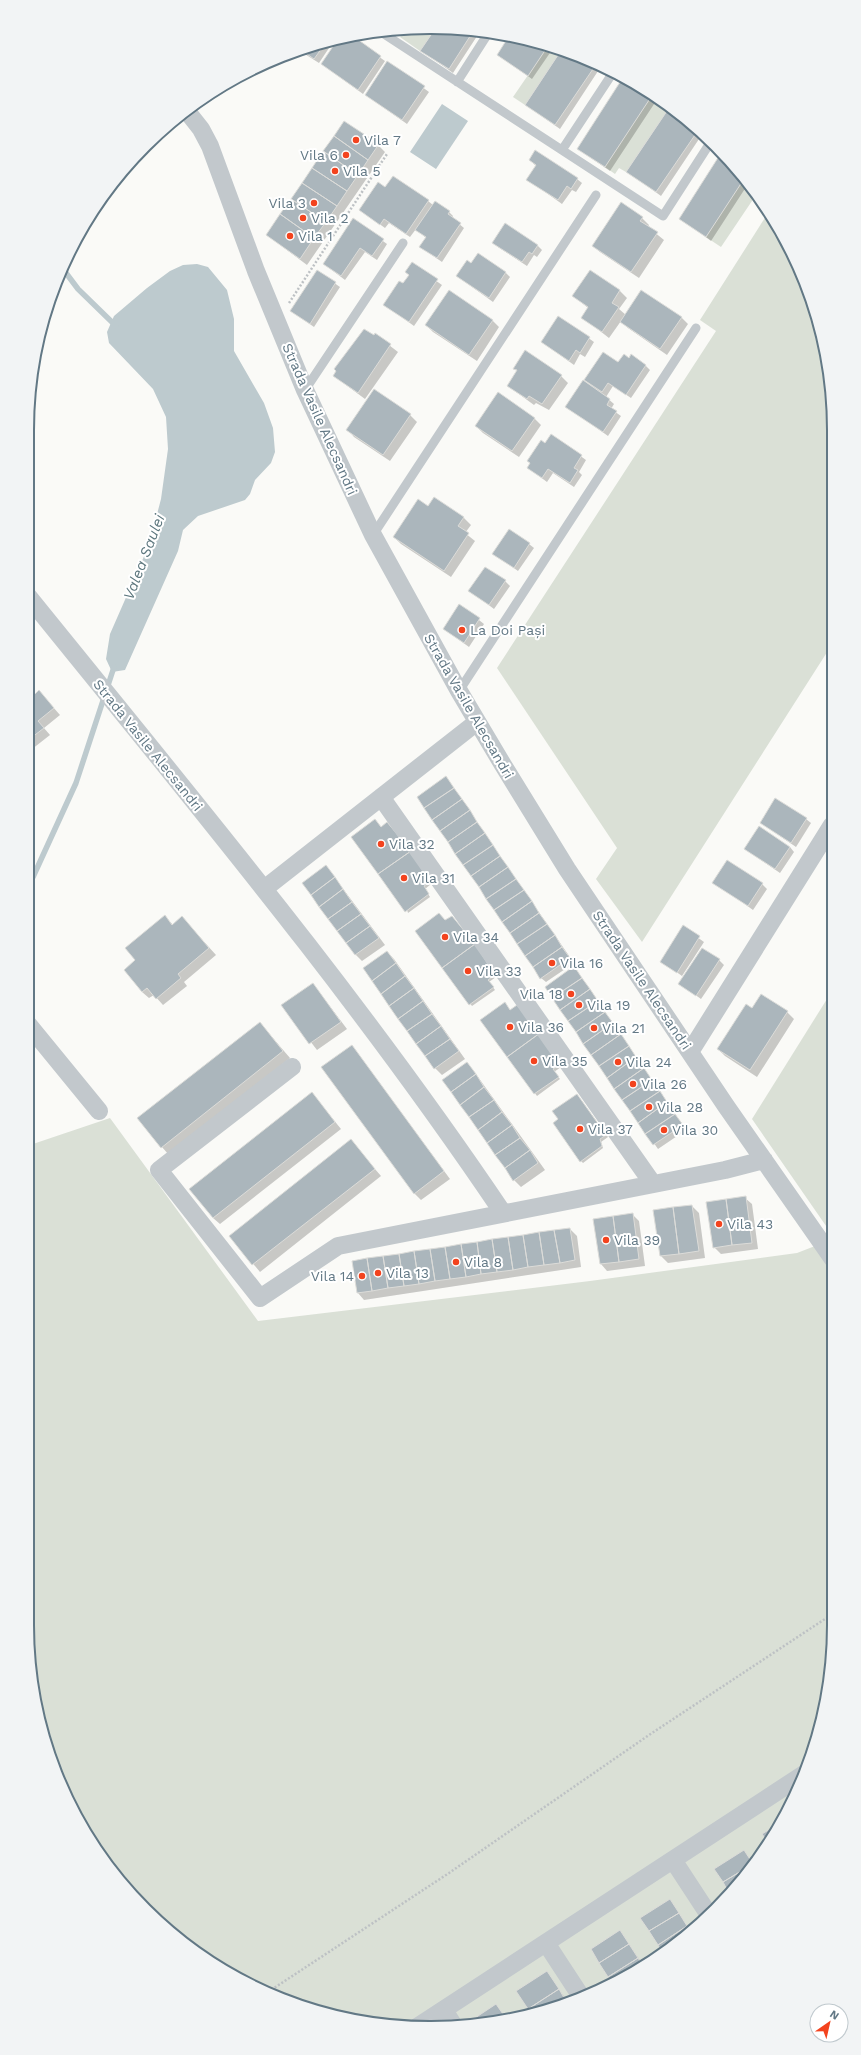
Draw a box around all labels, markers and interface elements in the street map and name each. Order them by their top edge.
place label: Vila 7 [364,132,401,148]
marker: Vila 7 [351,135,361,145]
place label: Vila 6 [300,147,338,163]
marker: Vila 6 [341,150,351,160]
place label: Vila 5 [343,163,381,179]
marker: Vila 5 [330,166,340,176]
place label: Vila 3 [268,195,306,211]
marker: Vila 3 [309,198,319,208]
place label: Vila 2 [311,210,349,226]
marker: Vila 2 [298,213,308,223]
place label: Vila 1 [298,228,333,244]
marker: Vila 1 [285,231,295,241]
street label: Strada Vasile Alecsandri [279,341,361,497]
water label: Valea Saulei [119,511,169,602]
place label: La Doi Pași [470,622,545,639]
marker: La Doi Pași [457,625,467,635]
street label: Strada Vasile Alecsandri [421,631,517,781]
street label: Strada Vasile Alecsandri [90,676,206,814]
place label: Vila 32 [389,836,435,852]
marker: Vila 32 [376,839,386,849]
place label: Vila 31 [412,870,455,886]
marker: Vila 31 [399,873,409,883]
street label: Strada Vasile Alecsandri [589,907,695,1053]
place label: Vila 34 [453,929,499,945]
marker: Vila 34 [440,932,450,942]
place label: Vila 16 [560,955,603,971]
marker: Vila 16 [547,958,557,968]
place label: Vila 33 [476,963,522,979]
marker: Vila 33 [463,966,473,976]
place label: Vila 18 [520,986,563,1002]
marker: Vila 18 [566,989,576,999]
place label: Vila 19 [587,997,630,1013]
marker: Vila 19 [574,1000,584,1010]
place label: Vila 36 [518,1019,564,1035]
place label: Vila 21 [602,1020,645,1036]
marker: Vila 36 [505,1022,515,1032]
marker: Vila 21 [589,1023,599,1033]
place label: Vila 35 [542,1053,588,1069]
place label: Vila 24 [626,1054,672,1070]
marker: Vila 35 [529,1056,539,1066]
marker: Vila 24 [613,1057,623,1067]
place label: Vila 26 [641,1076,687,1092]
marker: Vila 26 [628,1079,638,1089]
place label: Vila 28 [657,1099,703,1115]
marker: Vila 28 [644,1102,654,1112]
place label: Vila 37 [588,1121,633,1137]
place label: Vila 30 [672,1122,718,1138]
marker: Vila 37 [575,1124,585,1134]
marker: Vila 30 [659,1125,669,1135]
place label: Vila 43 [727,1216,773,1232]
marker: Vila 43 [714,1219,724,1229]
place label: Vila 39 [614,1232,660,1248]
marker: Vila 39 [601,1235,611,1245]
place label: Vila 8 [464,1254,502,1270]
marker: Vila 8 [451,1257,461,1267]
place label: Vila 13 [386,1265,429,1281]
place label: Vila 14 [311,1268,354,1284]
marker: Vila 13 [373,1268,383,1278]
marker: Vila 14 [357,1271,367,1281]
north arrow [809,2003,849,2043]
text: N [827,2007,841,2023]

